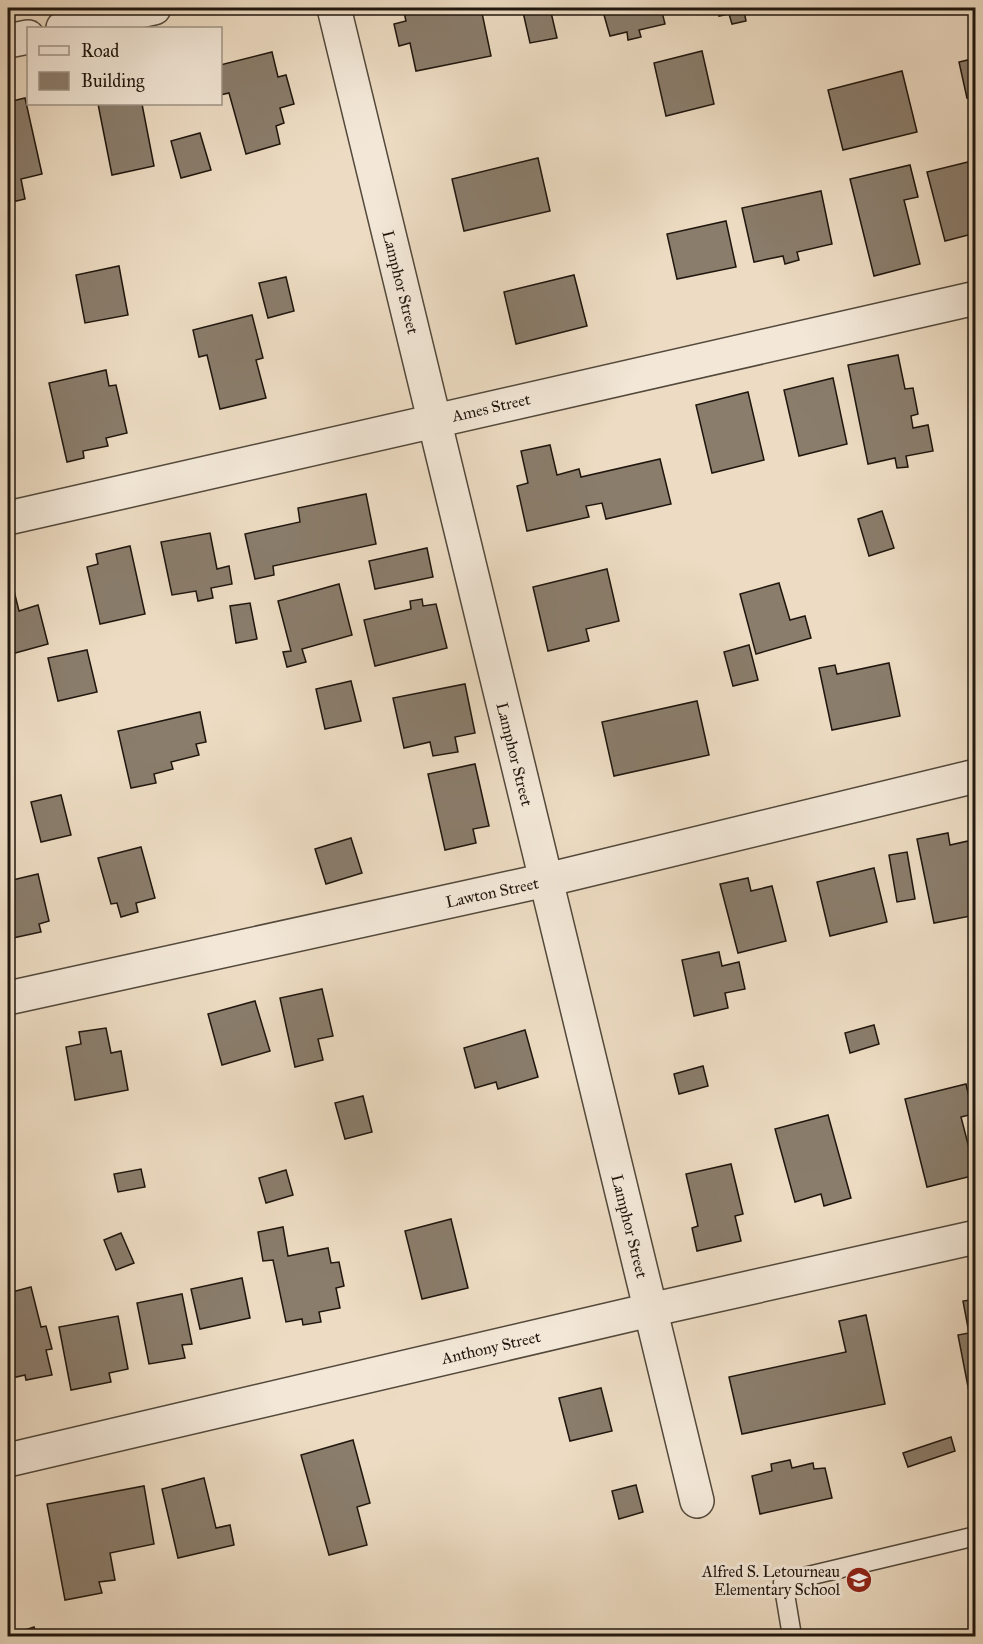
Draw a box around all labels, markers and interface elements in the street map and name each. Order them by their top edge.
legend [27,27,222,105]
text: Road [81,40,119,62]
text: Building [81,70,145,93]
street label: Lamphor Street [378,228,423,336]
street label: Ames Street [449,389,532,426]
street label: Lamphor Street [492,700,537,808]
street label: Lawton Street [444,873,541,912]
street label: Lamphor Street [607,1172,652,1280]
street label: Anthony Street [439,1327,543,1368]
place label: Alfred S. Letourneau Elementary School [701,1562,841,1599]
school or university icon: Alfred S. Letourneau Elementary School [844,1565,874,1595]

